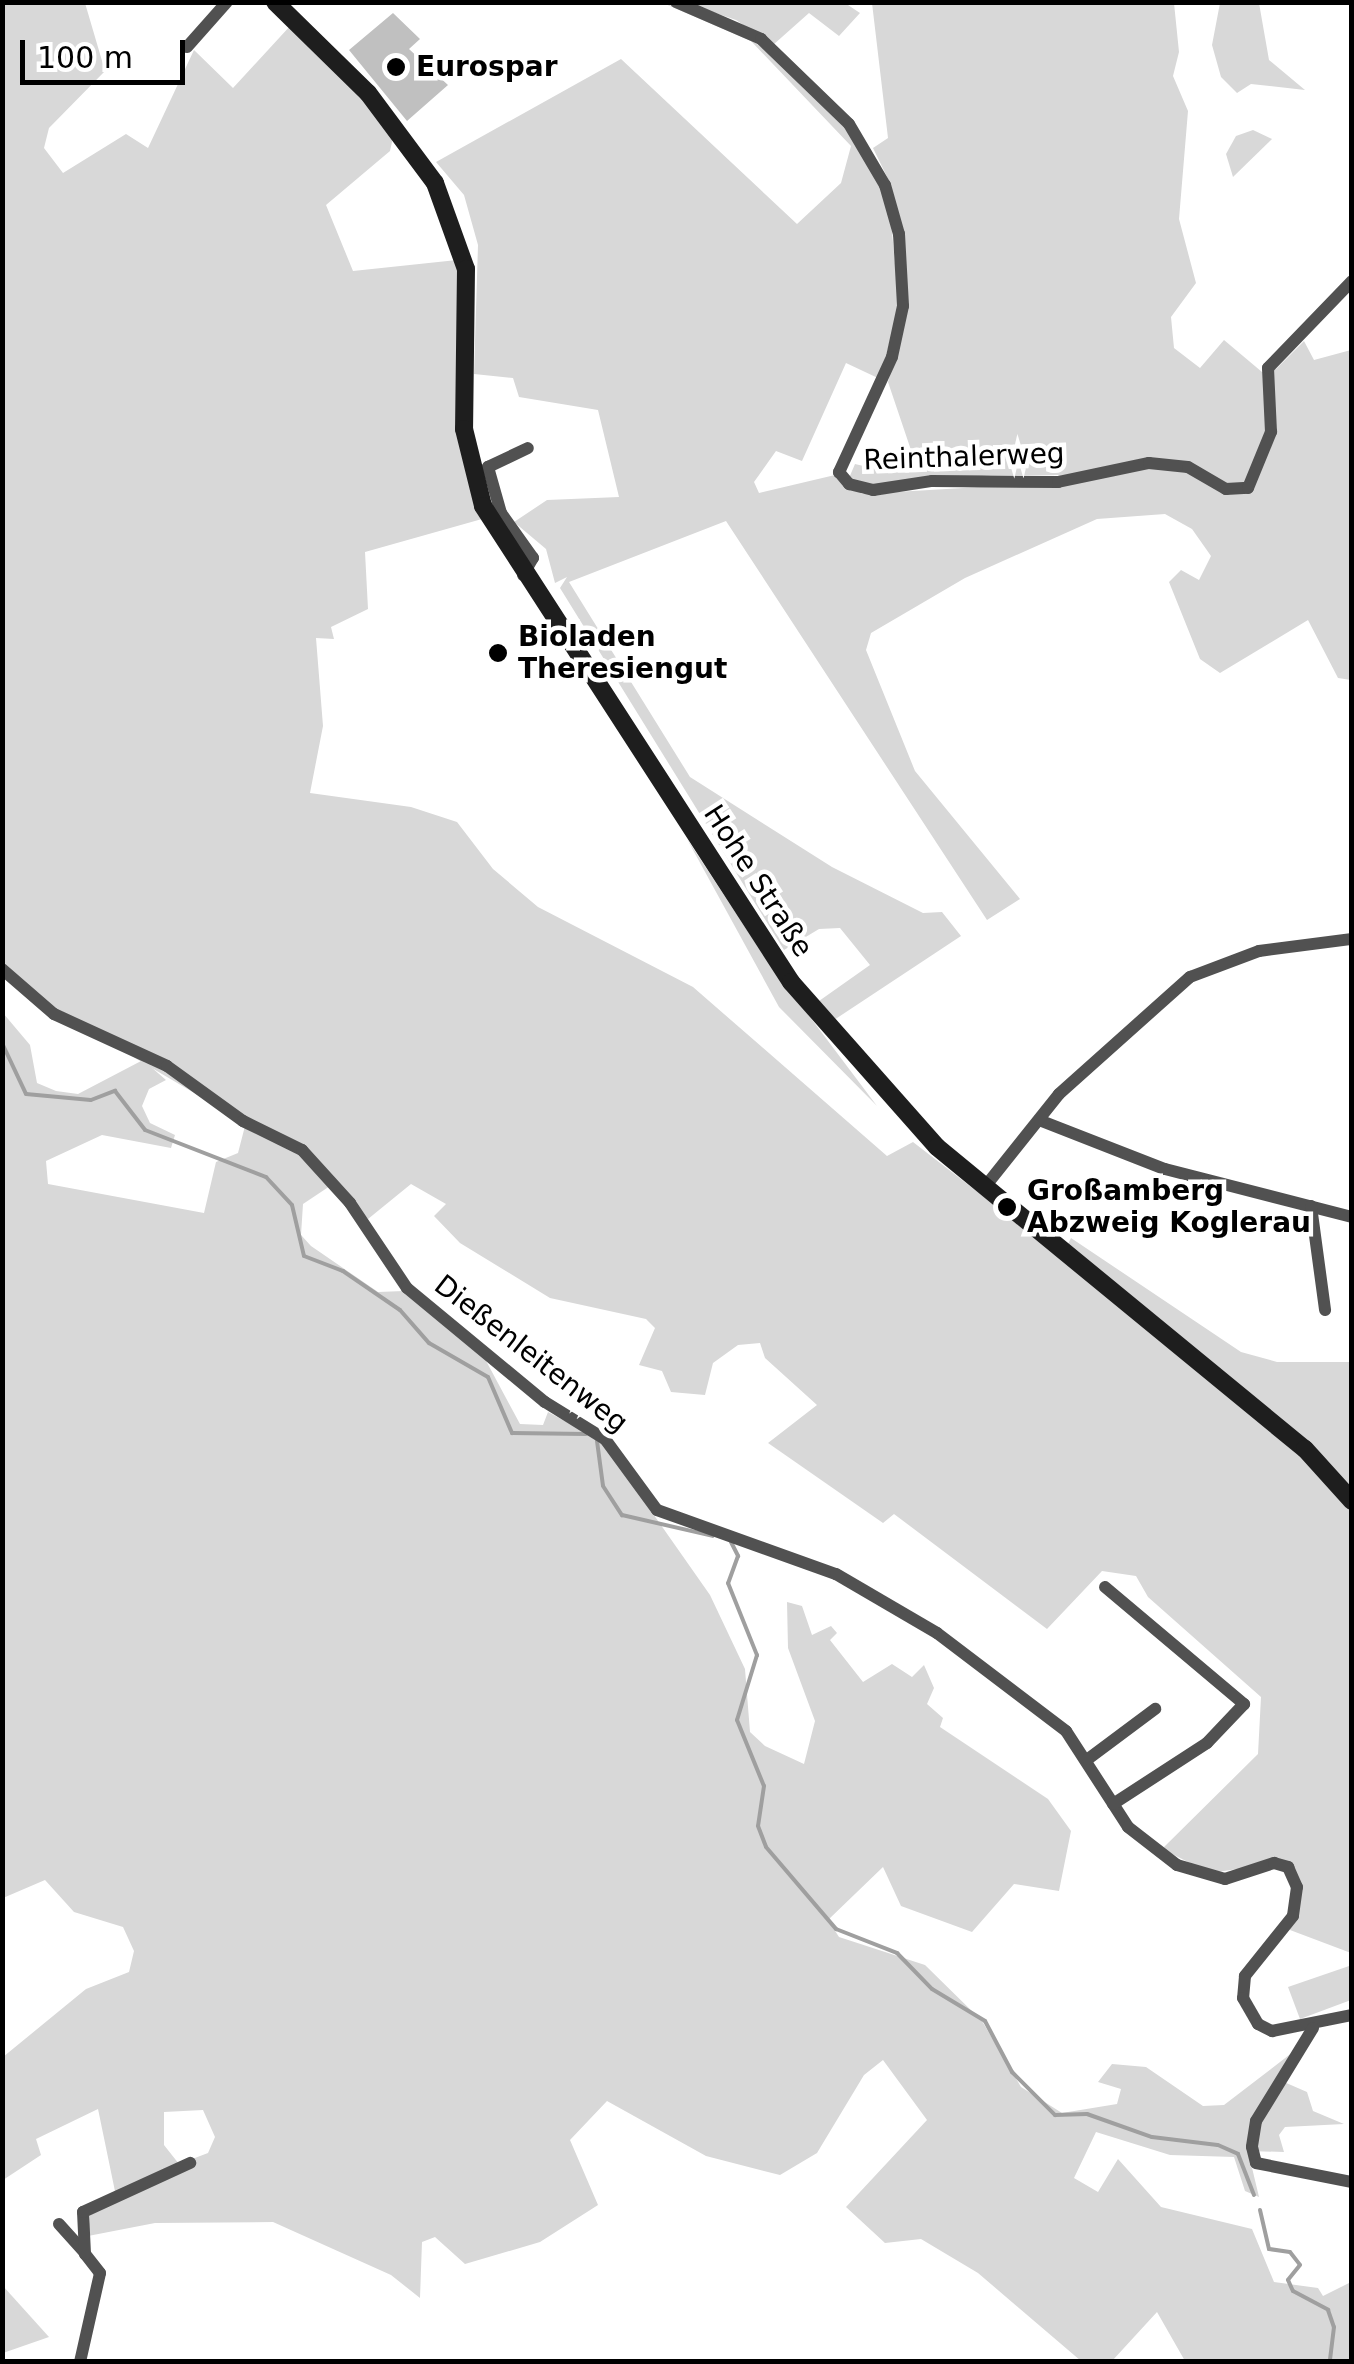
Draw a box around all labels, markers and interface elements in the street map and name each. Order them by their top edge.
scale bar [25,20,190,82]
text: 100 m [37,40,133,75]
place label: Eurospar [416,50,558,84]
marker: Eurospar [385,56,407,78]
street label: Reinthalerweg [863,437,1065,477]
place label: Bioladen Theresiengut [518,620,727,686]
marker: Bioladen Theresiengut [487,642,509,664]
street label: Hohe Straße [696,799,820,963]
place label: Großamberg Abzweig Koglerau [1027,1174,1311,1240]
marker: Großamberg Abzweig Koglerau [996,1196,1018,1218]
street label: Dießenleitenweg [428,1268,634,1440]

